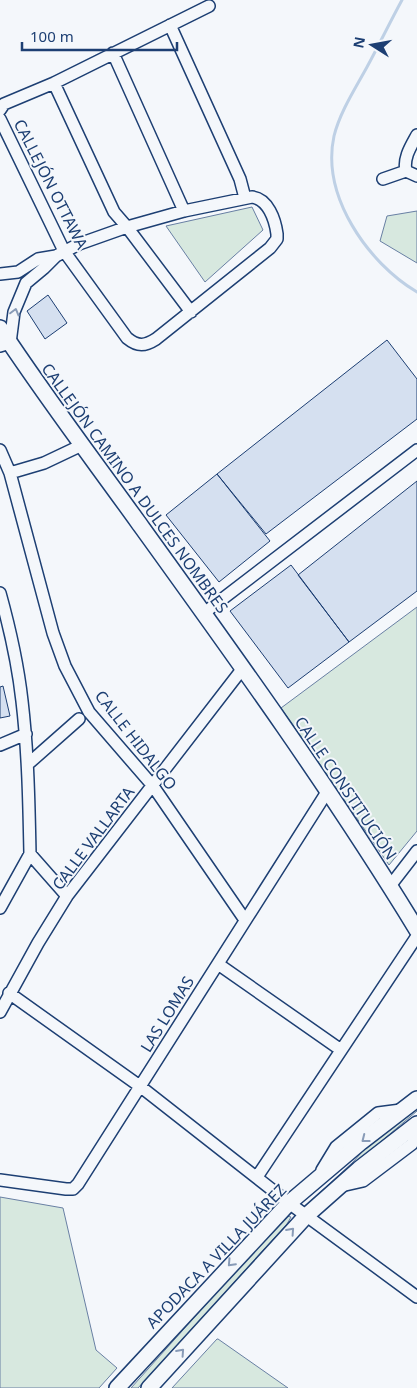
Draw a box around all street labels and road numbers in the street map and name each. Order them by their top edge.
street label: CALLEJÓN OTTAWA [9,115,94,253]
street label: CALLEJÓN CAMINO A DULCES NOMBRES [37,358,233,618]
street label: CALLE HIDALGO [90,685,182,795]
street label: CALLE CONSTITUCIÓN [290,712,402,864]
street label: CALLE VALLARTA [47,781,140,894]
street label: LAS LOMAS [135,972,199,1056]
street label: APODACA A VILLA JUÁREZ [141,1179,291,1333]

